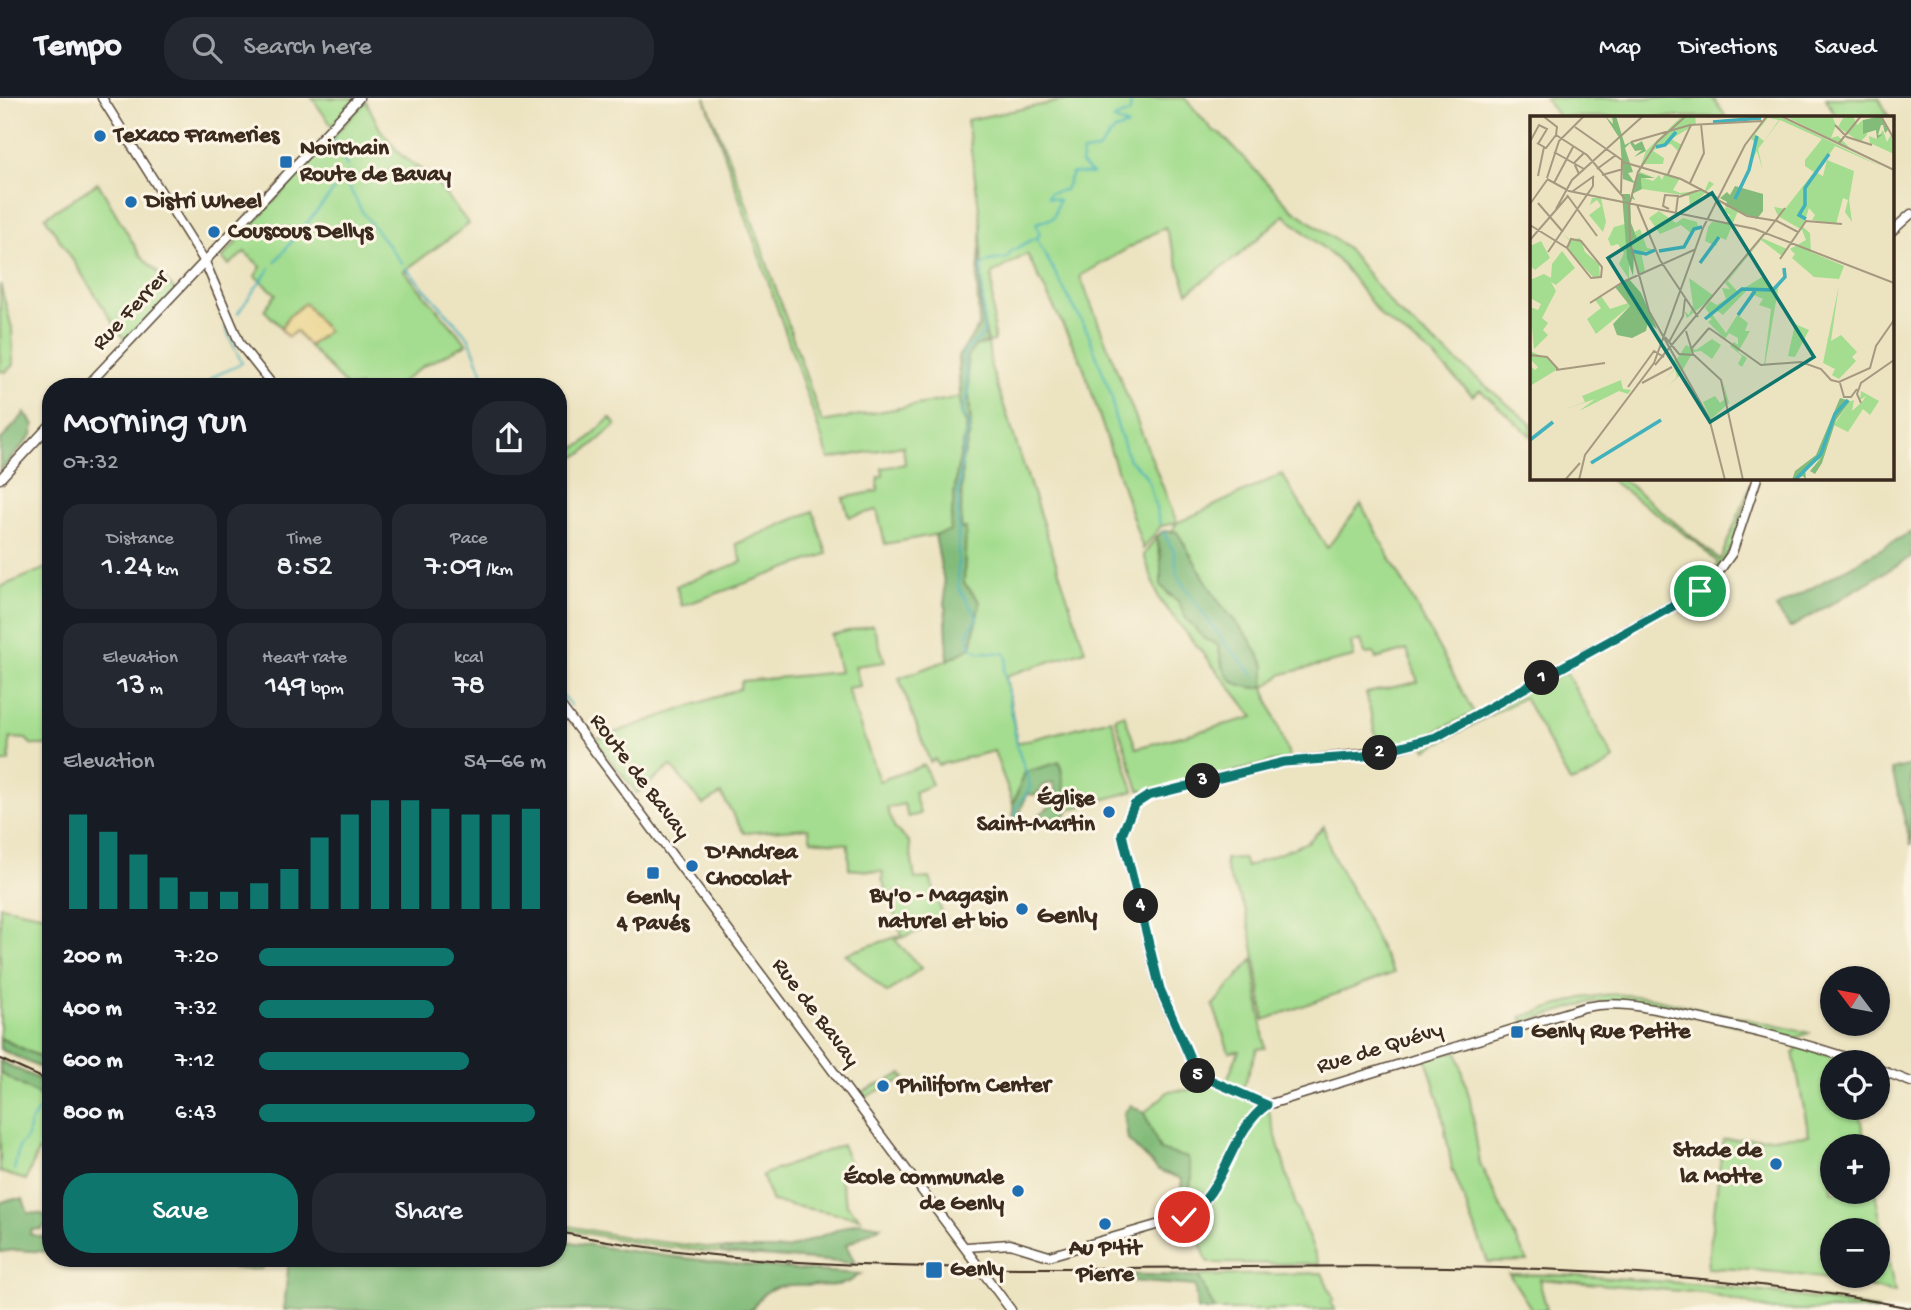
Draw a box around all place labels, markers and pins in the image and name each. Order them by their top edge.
place label: Texaco Frameries [112,123,281,150]
marker: Texaco Frameries [92,128,108,144]
place label: Noirchain Route de Bavay [299,136,452,189]
marker: Noirchain Route de Bavay [278,154,294,170]
place label: Distri Wheel [143,189,262,216]
marker: Distri Wheel [123,194,139,210]
place label: Couscous Dellys [228,219,374,246]
marker: Couscous Dellys [206,224,222,240]
pin [1670,561,1730,621]
pin: 1 [1524,660,1560,696]
pin: 2 [1362,736,1398,770]
pin: 3 [1186,764,1220,798]
place label: Église Saint-Martin [977,786,1096,839]
marker: Église Saint-Martin [1101,804,1117,820]
place label: D'Andrea Chocolat [704,840,799,893]
marker: D'Andrea Chocolat [684,858,700,874]
marker: Genly 4 Pavés [645,865,661,881]
place label: By'o - Magasin naturel et bio [869,883,1009,936]
place label: Genly 4 Pavés [616,885,691,938]
pin: 4 [1124,888,1158,924]
marker: By'o - Magasin naturel et bio [1014,901,1030,917]
place label: Genly Rue Petite [1531,1019,1692,1046]
marker: Genly Rue Petite [1509,1024,1525,1040]
pin: 5 [1180,1058,1216,1094]
place label: Philiform Center [895,1073,1054,1100]
marker: Philiform Center [875,1078,891,1094]
place label: Stade de la Motte [1673,1138,1763,1191]
marker: Stade de la Motte [1768,1156,1784,1172]
place label: École communale de Genly [844,1165,1005,1218]
marker: École communale de Genly [1010,1183,1026,1199]
pin [1154,1187,1214,1247]
marker: Au P'tit Pierre [1097,1216,1113,1232]
place label: Au P'tit Pierre [1068,1236,1144,1289]
place label: Genly [950,1257,1004,1284]
marker: Genly [924,1260,944,1280]

